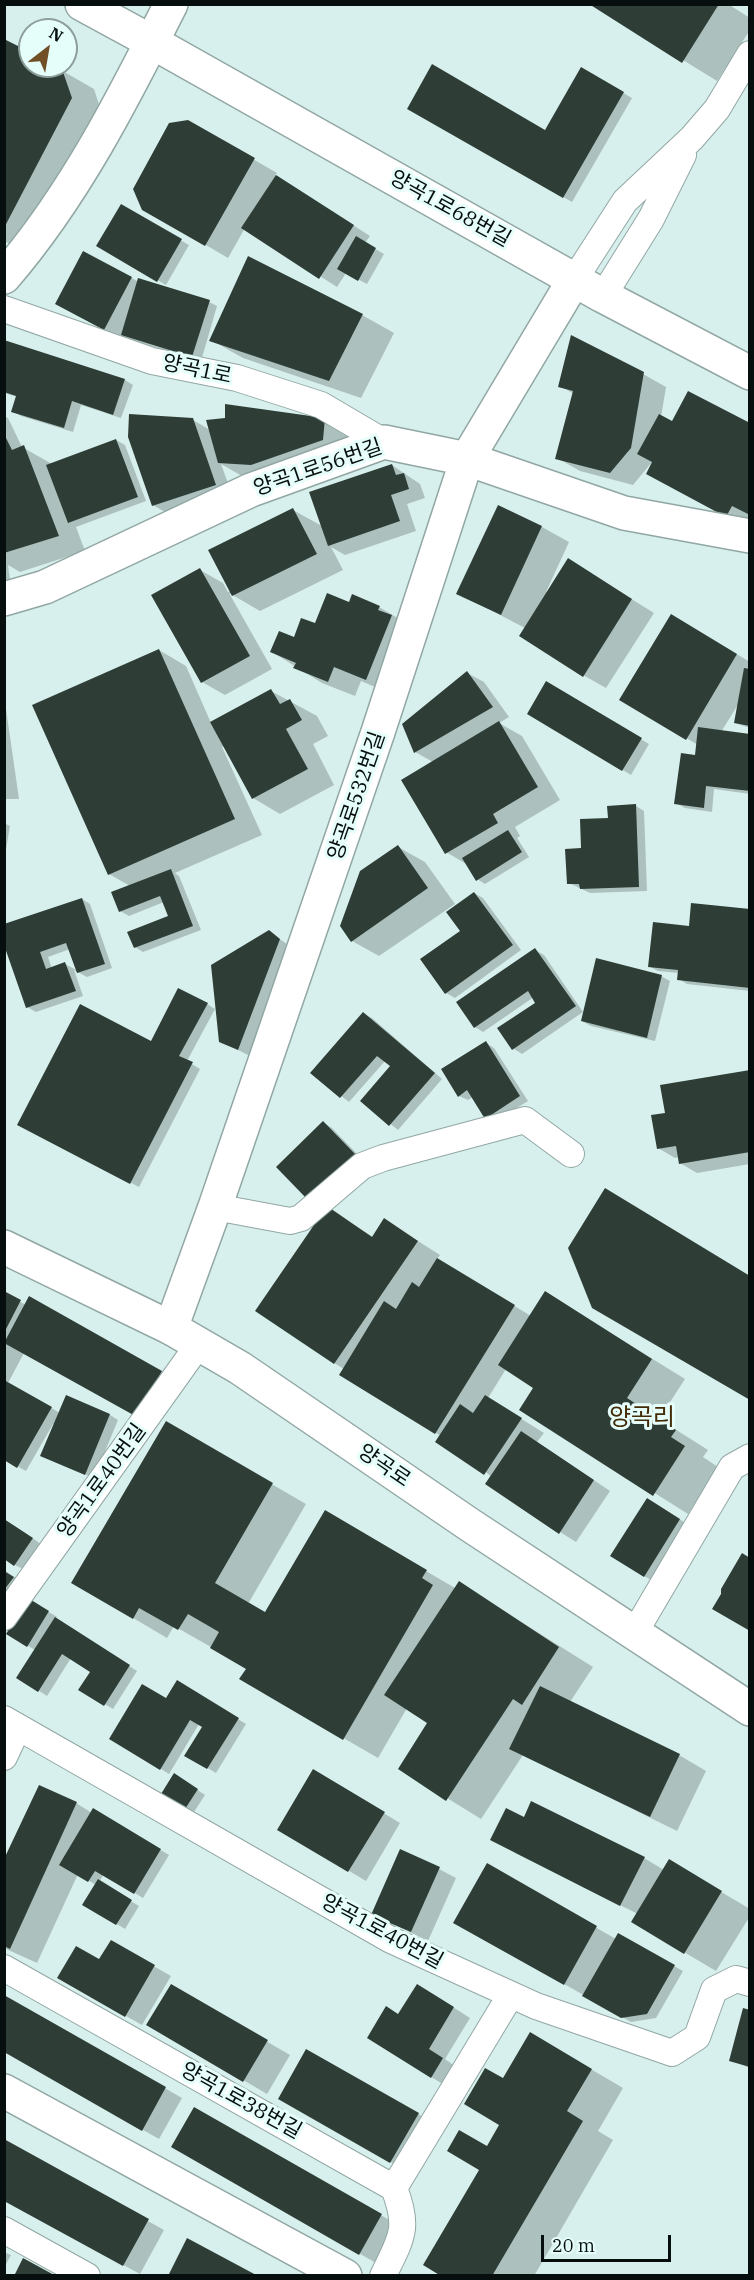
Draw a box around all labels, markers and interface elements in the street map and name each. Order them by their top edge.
north arrow [18,18,78,78]
text: N [46,22,67,46]
street label: 양곡1로68번길 [385,165,515,253]
street label: 양곡1로 [160,350,234,390]
street label: 양곡1로56번길 [250,434,386,502]
street label: 양곡로532번길 [323,728,391,864]
district label: 양곡리 [609,1404,675,1432]
street label: 양곡1로40번길 [52,1419,152,1543]
street label: 양곡로 [353,1439,415,1493]
street label: 양곡1로40번길 [317,1889,447,1975]
street label: 양곡1로38번길 [176,2057,306,2145]
scale bar [544,2223,674,2261]
text: 20 m [552,2234,595,2257]

